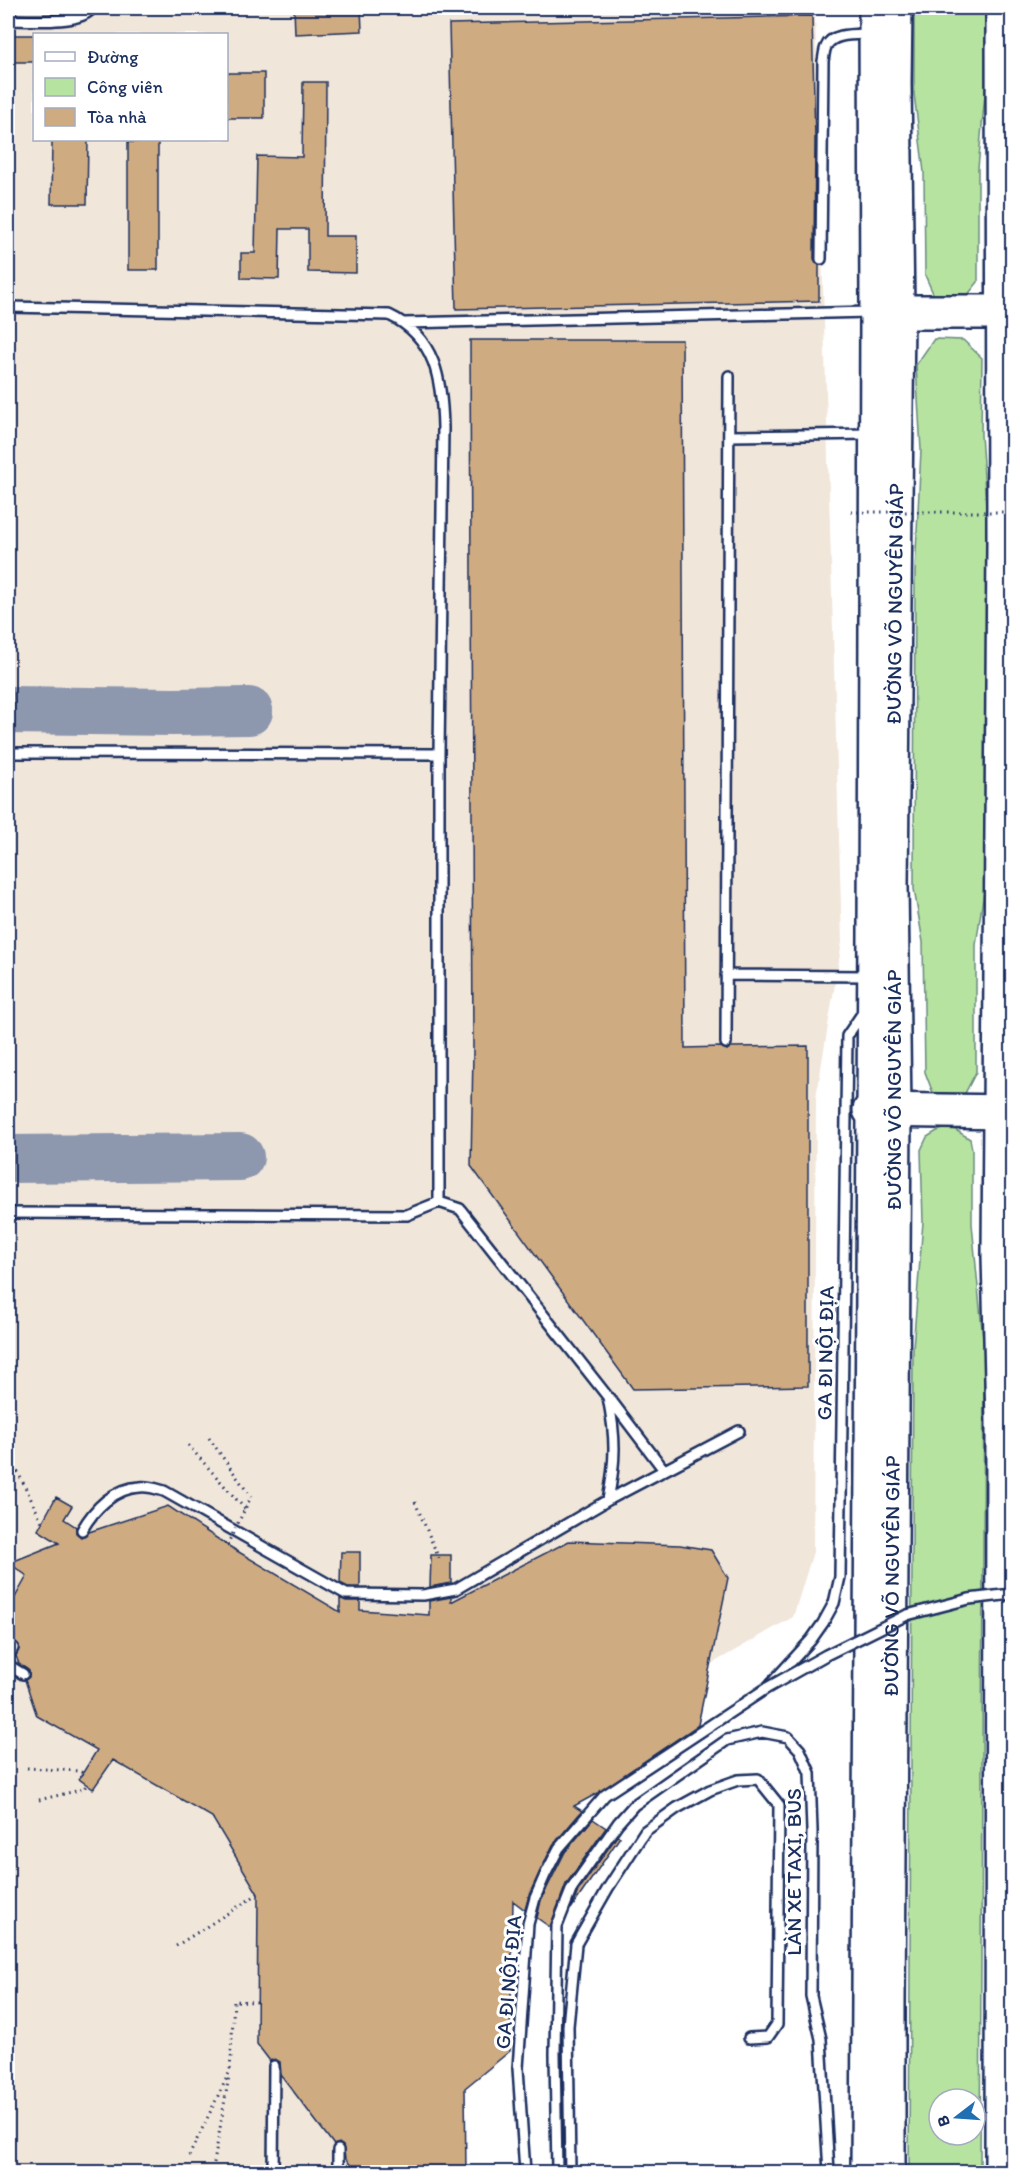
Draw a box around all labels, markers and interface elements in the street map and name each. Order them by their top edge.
legend [33,33,228,141]
text: Đường [87,46,139,68]
text: Công viên [87,76,163,98]
text: Tòa nhà [87,106,147,128]
street label: ĐƯỜNG VÕ NGUYÊN GIÁP [880,483,908,725]
street label: ĐƯỜNG VÕ NGUYÊN GIÁP [881,969,906,1211]
street label: GA ĐI NỘI ĐỊA [811,1285,839,1420]
street label: ĐƯỜNG VÕ NGUYÊN GIÁP [878,1455,904,1697]
street label: LÀN XE TAXI, BUS [781,1788,806,1956]
street label: GA ĐI NỘI ĐỊA [490,1913,526,2050]
north arrow [927,2087,987,2147]
text: B [932,2113,954,2129]

